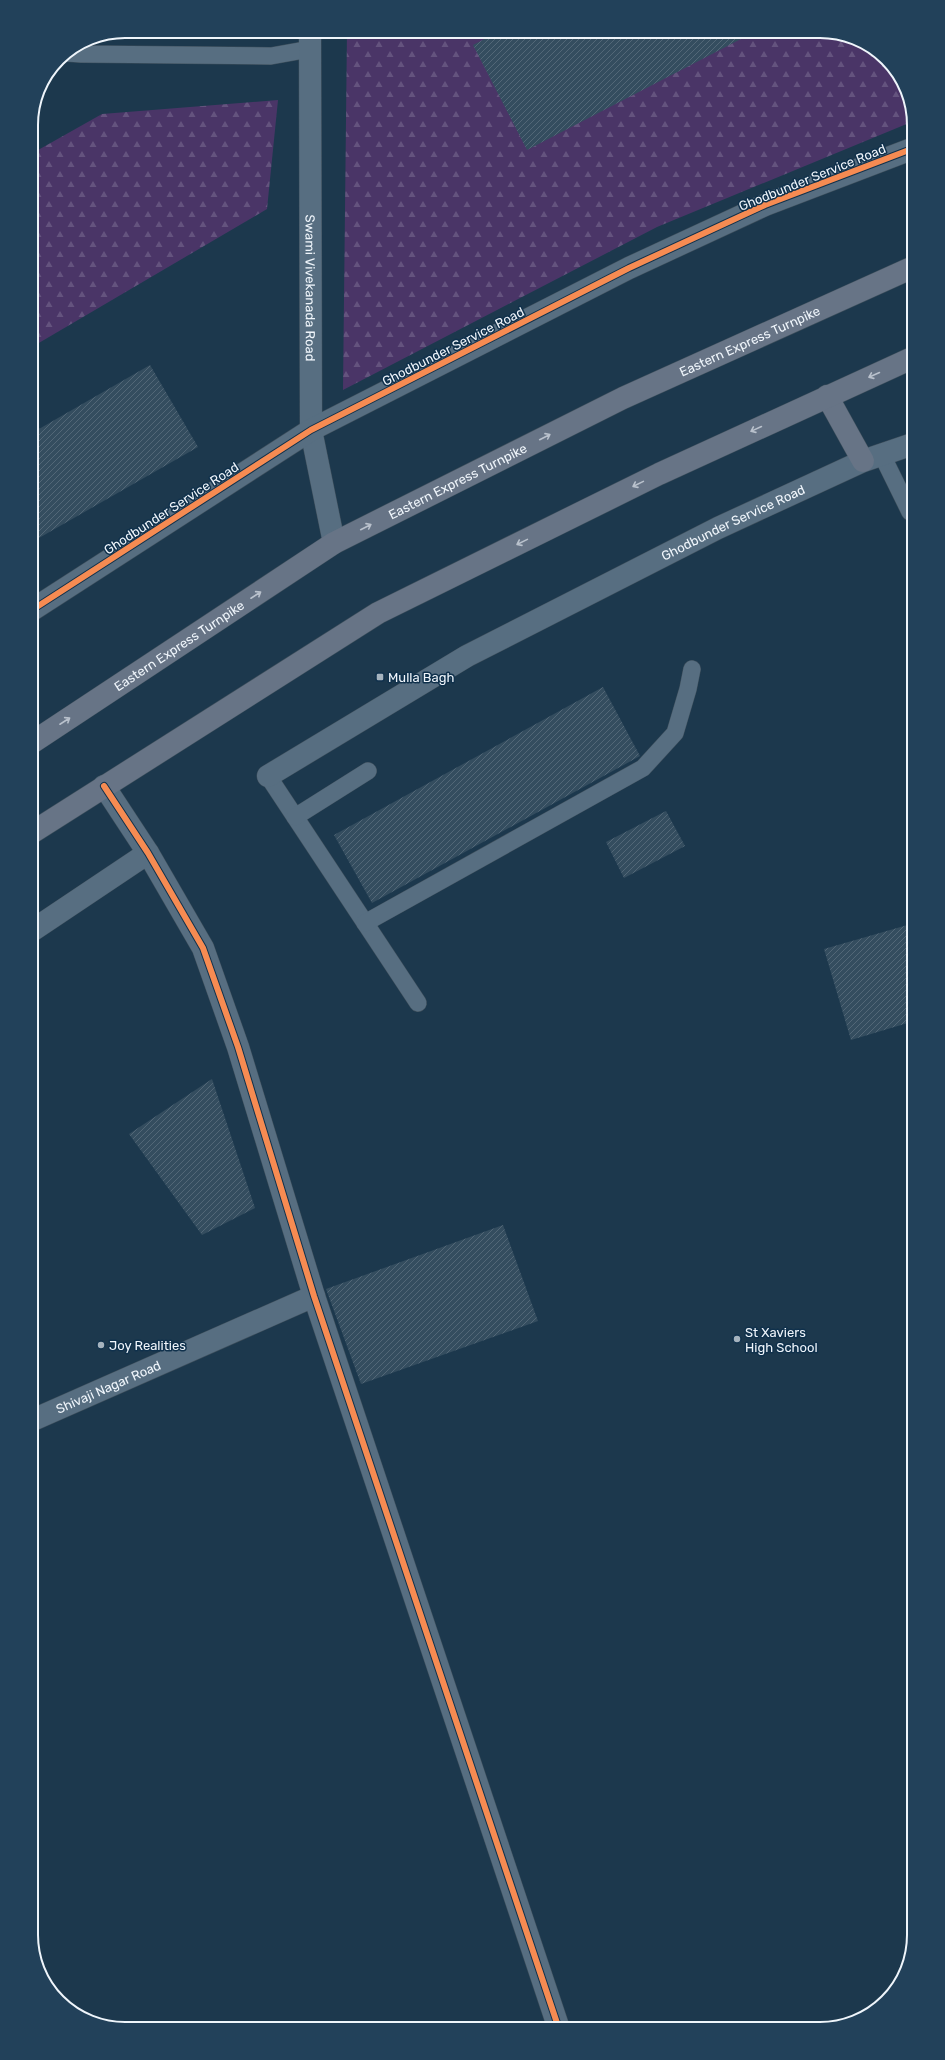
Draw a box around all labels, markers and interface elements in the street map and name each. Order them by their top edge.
street label: Ghodbunder Service Road [736,141,888,214]
street label: Swami Vivekanada Road [302,215,318,361]
street label: Eastern Express Turnpike [677,303,822,380]
street label: Ghodbunder Service Road [380,304,527,389]
one-way arrow [868,372,880,379]
one-way arrow [750,426,762,433]
one-way arrow [539,433,551,441]
street label: Eastern Express Turnpike [386,441,529,522]
street label: Ghodbunder Service Road [101,459,241,558]
one-way arrow [632,481,644,488]
street label: Ghodbunder Service Road [659,482,807,564]
one-way arrow [360,523,372,530]
one-way arrow [516,539,528,546]
one-way arrow [250,591,261,599]
street label: Eastern Express Turnpike [111,598,247,694]
place label: Mulla Bagh [388,670,454,686]
marker: Mulla Bagh [375,672,385,682]
one-way arrow [60,717,71,725]
place label: St Xaviers High School [745,1325,818,1356]
marker: St Xaviers High School [732,1334,742,1344]
place label: Joy Realities [109,1338,186,1353]
marker: Joy Realities [96,1340,106,1350]
street label: Shivaji Nagar Road [54,1358,163,1417]

